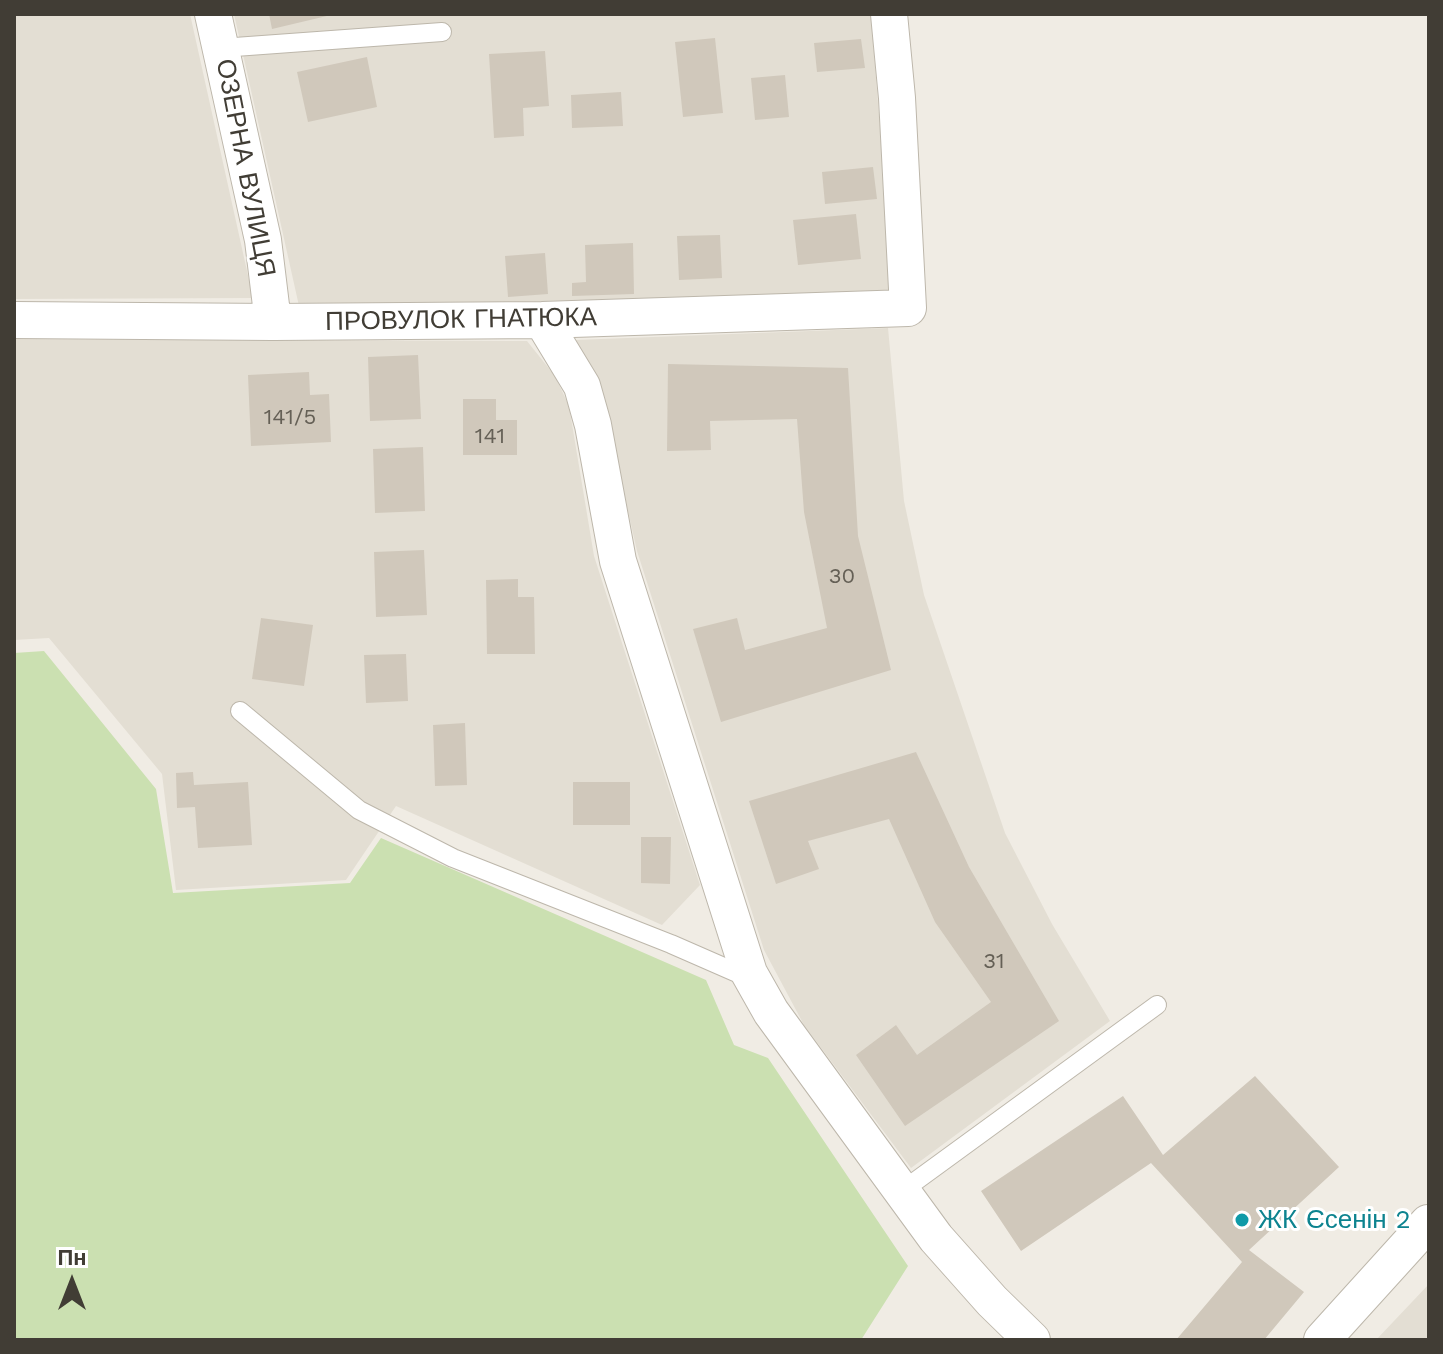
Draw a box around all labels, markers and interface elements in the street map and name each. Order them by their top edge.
street label: ОЗЕРНА ВУЛИЦЯ [209,56,281,280]
street label: ПРОВУЛОК ГНАТЮКА [325,302,597,338]
house number: 141/5 [264,405,316,431]
house number: 141 [475,424,505,450]
house number: 30 [829,564,855,590]
house number: 31 [983,949,1005,975]
place label: ЖК Єсенін 2 [1258,1204,1411,1236]
marker: ЖК Єсенін 2 [1233,1211,1251,1229]
north arrow [32,1242,112,1322]
text: Пн [57,1245,87,1270]

